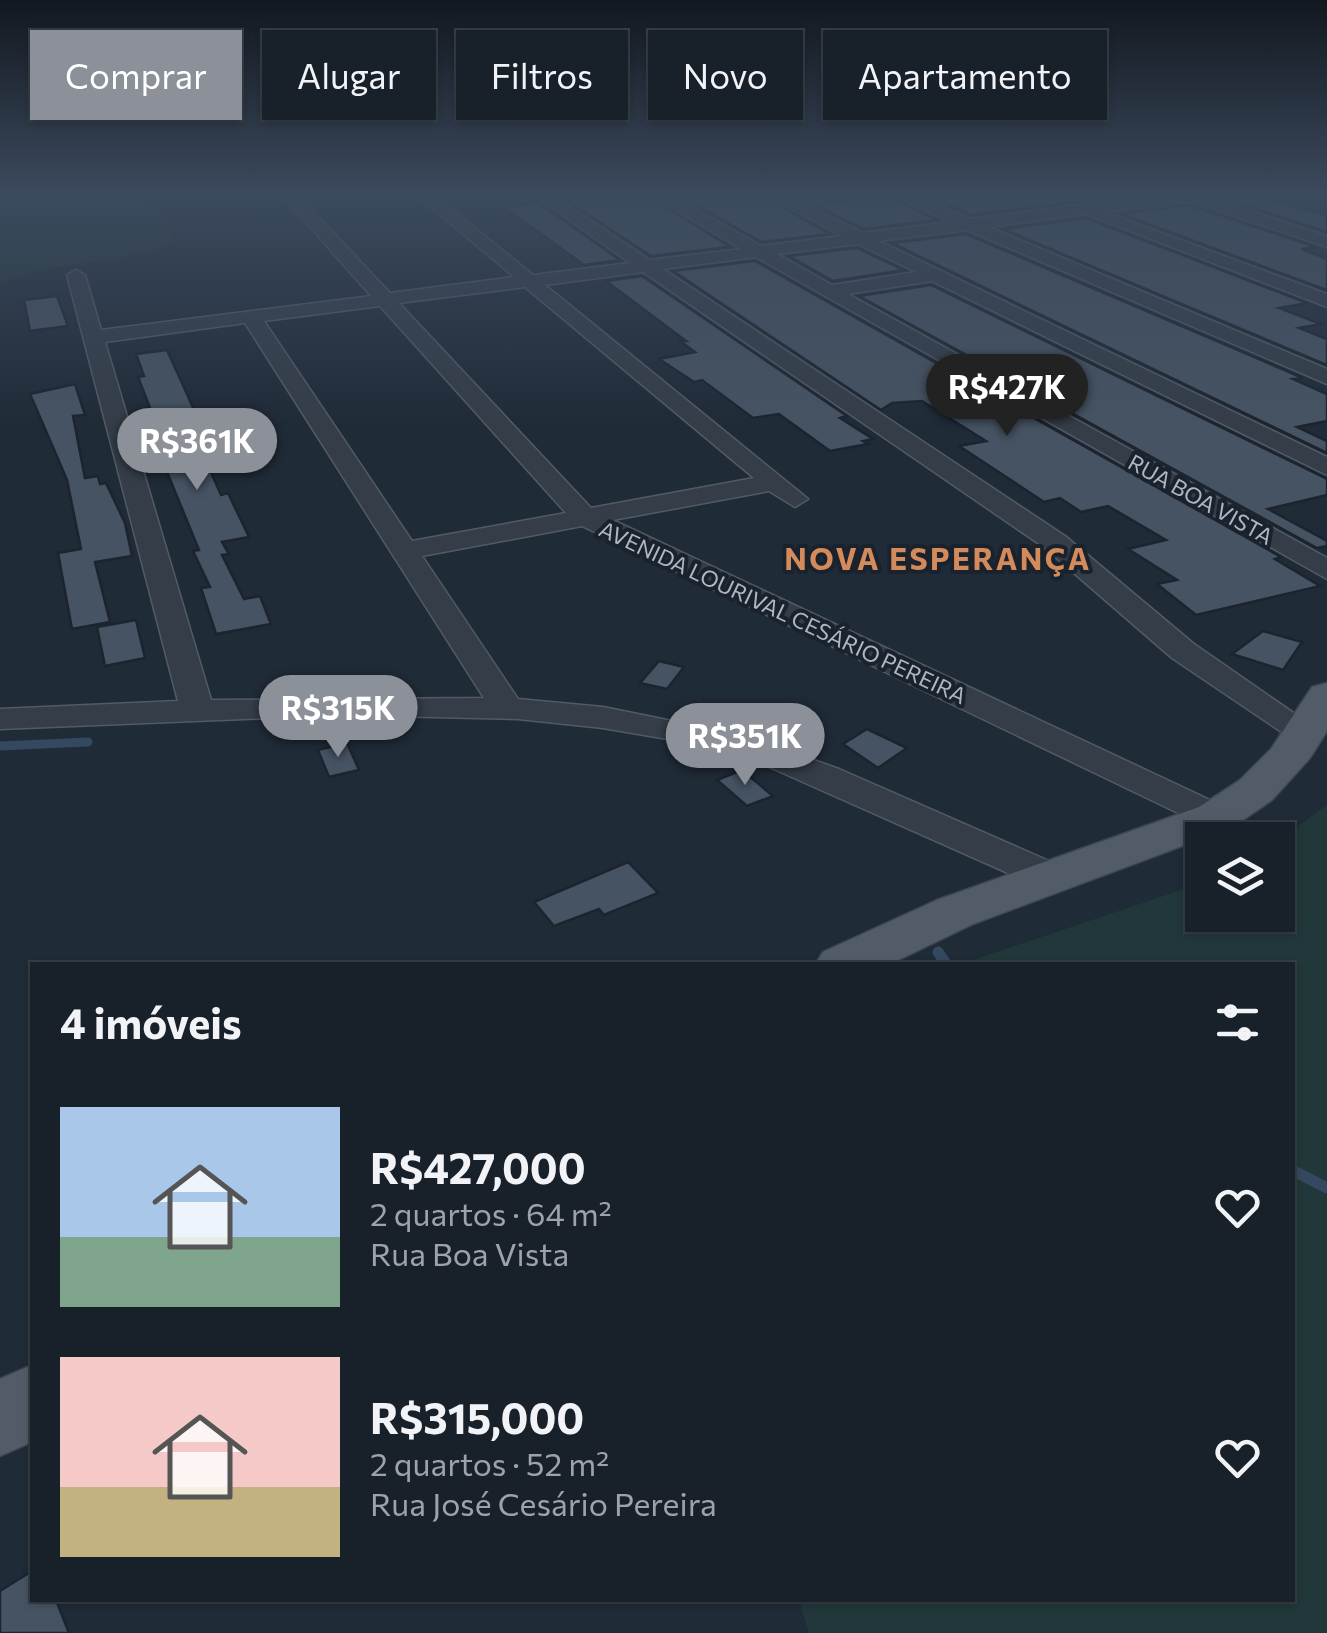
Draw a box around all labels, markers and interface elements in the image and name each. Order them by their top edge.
chip: Comprar [30,30,242,120]
chip: Alugar [262,30,436,120]
chip: Filtros [456,30,628,120]
chip: Novo [648,30,803,120]
chip: Apartamento [823,30,1107,120]
pin: R$427K [926,354,1088,439]
text: R$427K [948,366,1066,406]
pin: R$361K [116,408,278,493]
text: R$361K [139,420,255,460]
street label: RUA BOA VISTA [1124,448,1278,550]
street label: AVENIDA LOURIVAL CESÁRIO PEREIRA [595,515,971,709]
district label: NOVA ESPERANÇA [784,539,1092,577]
pin: R$315K [257,675,419,760]
text: R$315K [281,687,395,727]
pin: R$351K [664,703,826,788]
text: R$351K [688,715,802,755]
map controls [1185,822,1295,932]
button: layers [1185,822,1295,932]
icon: filters [1210,995,1265,1050]
text: 4 imóveis [60,996,242,1048]
text: R$427,000 [370,1141,586,1193]
icon: home [140,1147,260,1267]
icon: heart [1210,1180,1265,1235]
text: 2 quartos · 64 m² [370,1193,612,1233]
text: Rua Boa Vista [370,1233,569,1273]
text: R$315,000 [370,1391,584,1443]
icon: home [140,1397,260,1517]
icon: heart [1210,1430,1265,1485]
text: 2 quartos · 52 m² [370,1443,609,1483]
text: Rua José Cesário Pereira [370,1483,717,1523]

